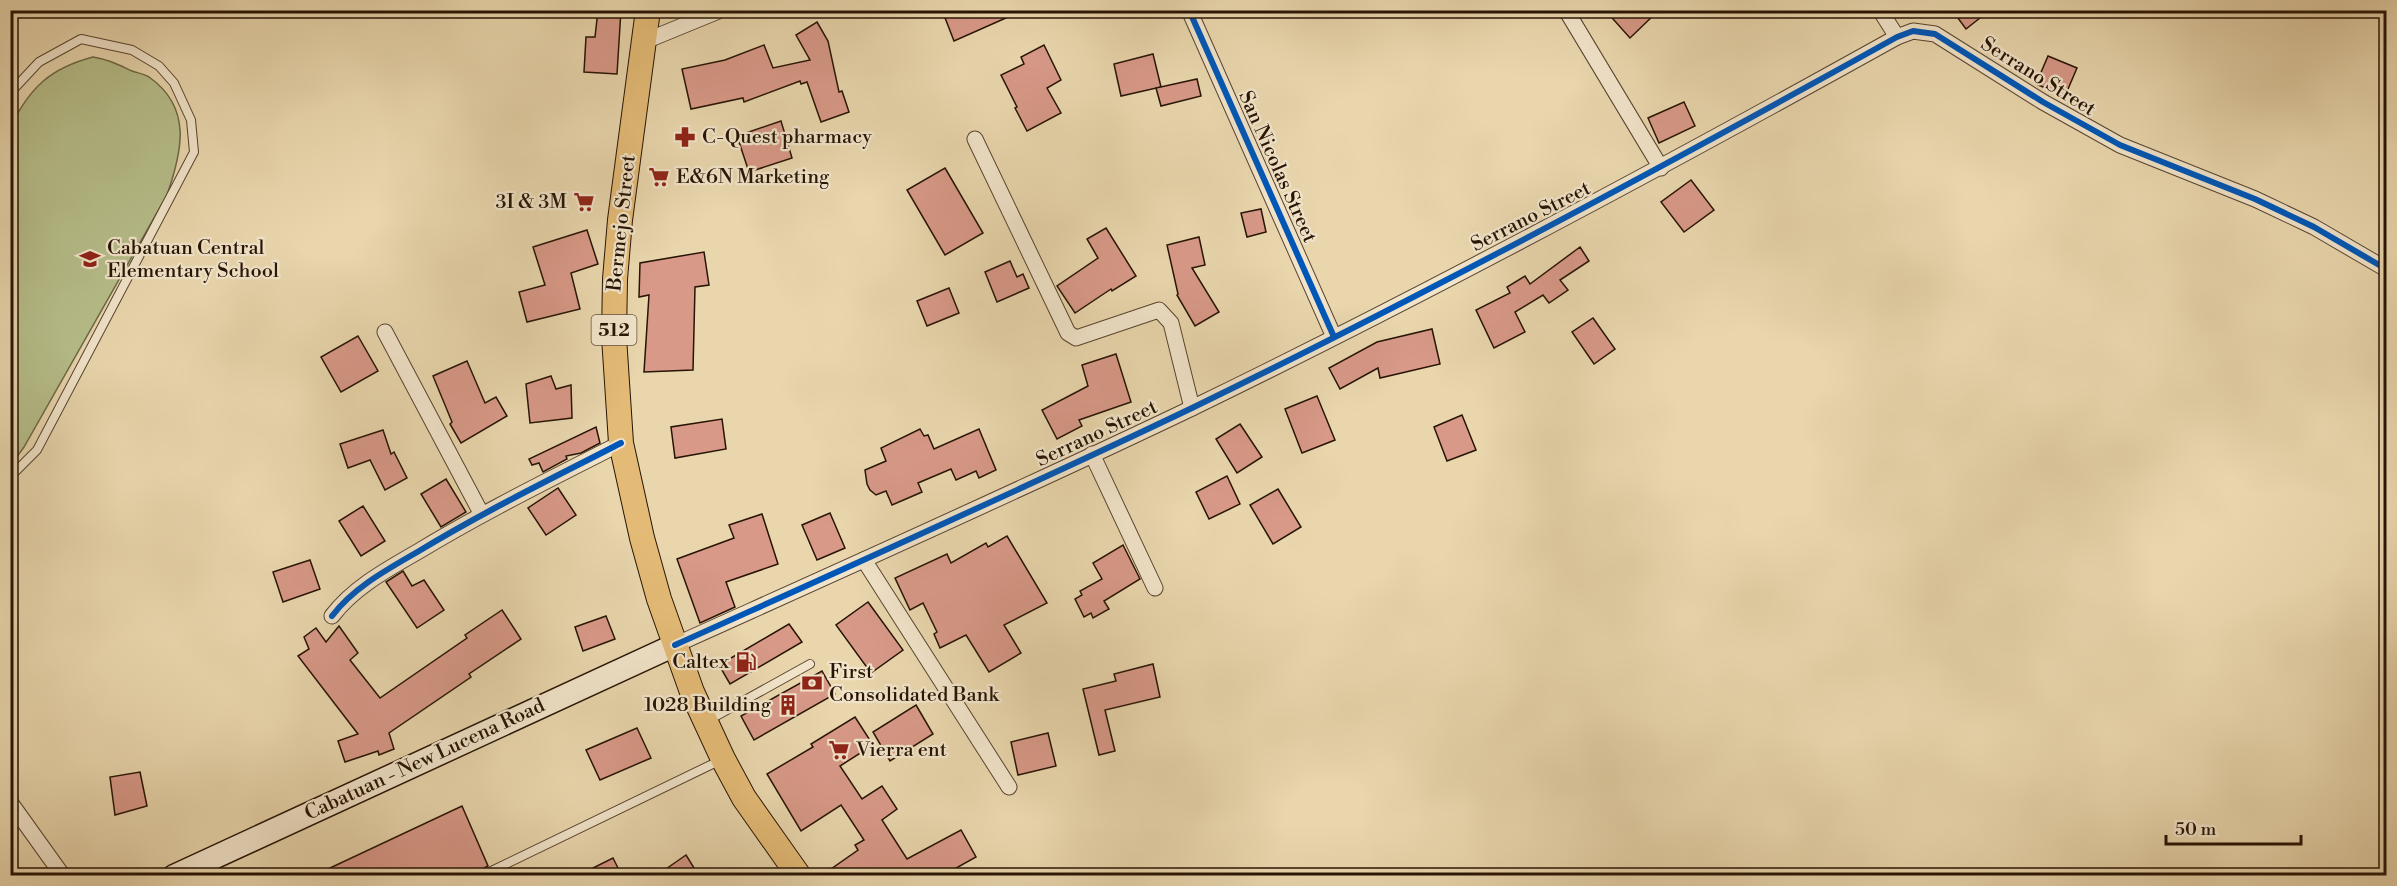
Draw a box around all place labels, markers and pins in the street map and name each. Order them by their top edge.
pharmacy icon: C-Quest pharmacy [673,125,697,149]
place label: C-Quest pharmacy [702,125,872,150]
supermarket icon: E&6N Marketing [647,165,671,189]
place label: E&6N Marketing [676,165,830,190]
place label: 3I & 3M [495,190,567,215]
supermarket icon: 3I & 3M [572,190,596,214]
place label: Cabatuan Central Elementary School [107,236,279,284]
school or university icon: Cabatuan Central Elementary School [78,247,102,271]
place label: Caltex [672,650,730,675]
fuel station icon: Caltex [734,650,758,674]
place label: First Consolidated Bank [829,660,1000,708]
bank icon: First Consolidated Bank [800,671,824,695]
place label: 1028 Building [644,693,772,718]
building icon: 1028 Building [776,693,800,717]
supermarket icon: Vierra ent [827,738,851,762]
place label: Vierra ent [855,738,947,763]

